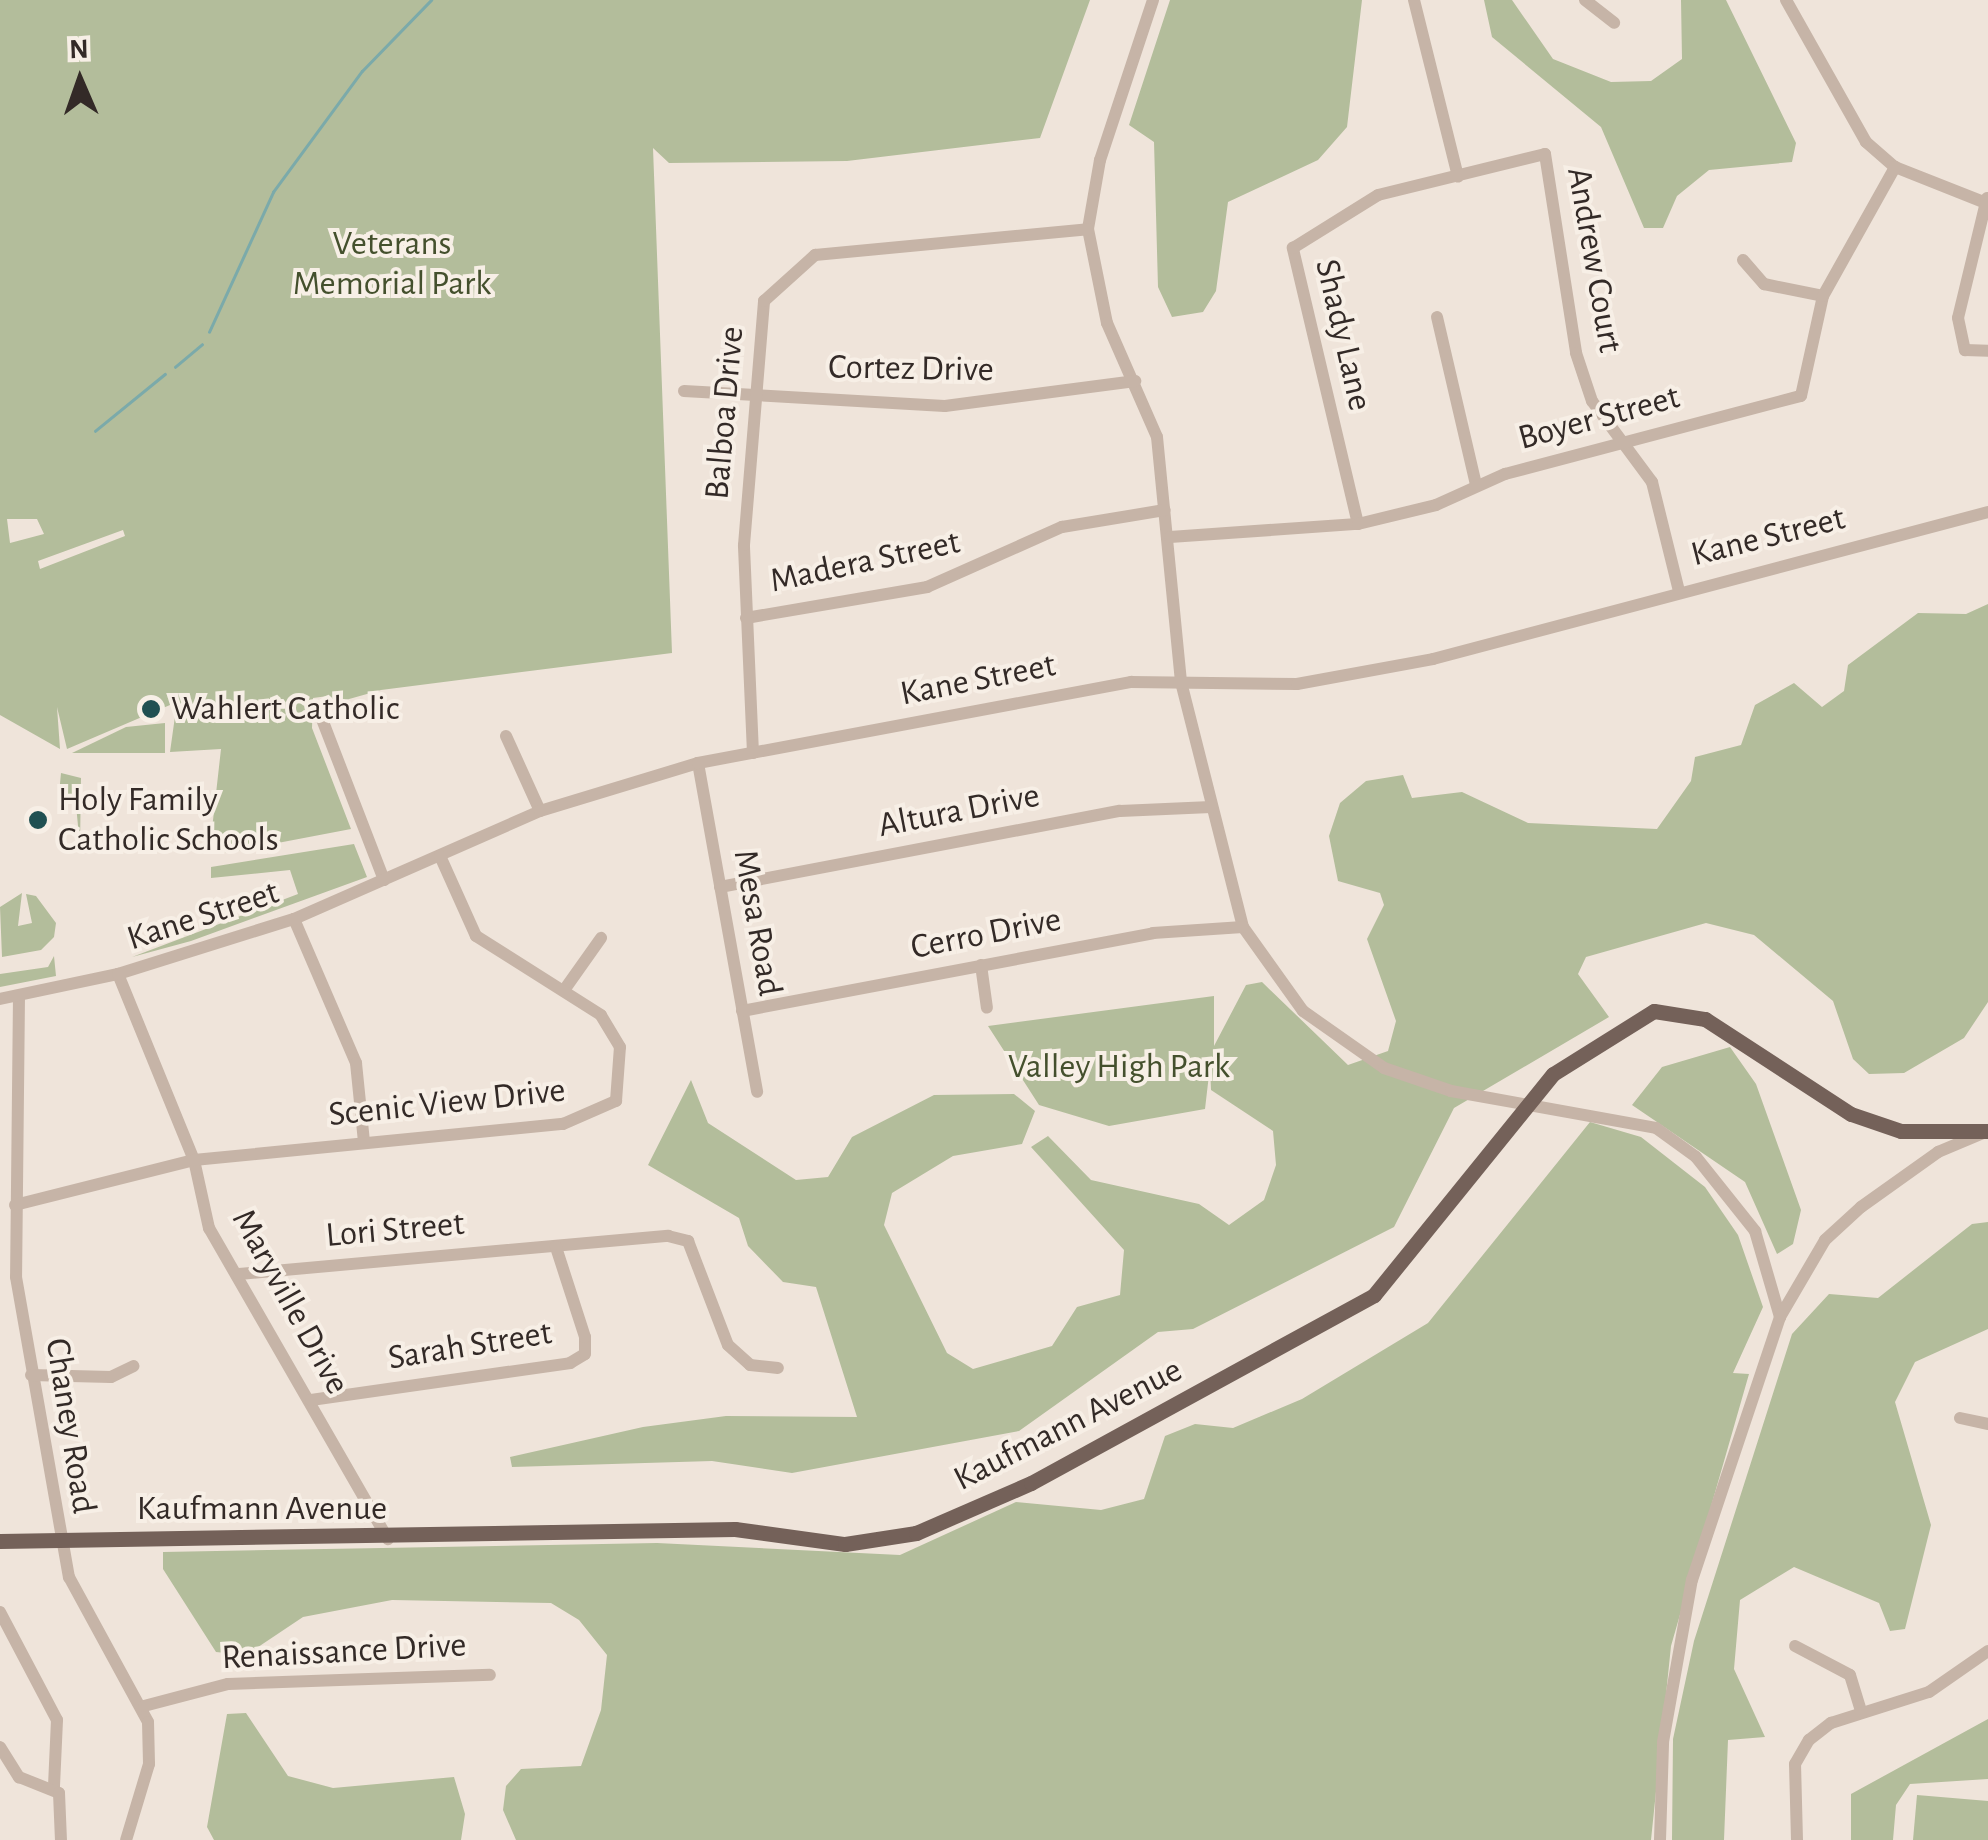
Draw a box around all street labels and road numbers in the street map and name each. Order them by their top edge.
street label: Andrew Court [1557,164,1631,356]
street label: Shady Lane [1305,255,1381,415]
street label: Balboa Drive [697,325,753,501]
street label: Cortez Drive [828,347,994,391]
street label: Boyer Street [1514,376,1684,460]
street label: Kane Street [1687,498,1849,576]
street label: Madera Street [766,521,964,603]
street label: Kane Street [897,644,1059,716]
street label: Altura Drive [875,775,1043,847]
street label: Mesa Road [724,847,790,999]
street label: Kane Street [122,872,284,960]
street label: Cerro Drive [907,899,1065,969]
street label: Scenic View Drive [327,1070,567,1136]
street label: Maryville Drive [222,1202,358,1402]
street label: Lori Street [324,1203,466,1257]
street label: Sarah Street [385,1312,555,1380]
street label: Chaney Road [35,1335,105,1517]
street label: Kaufmann Avenue [947,1349,1189,1501]
street label: Kaufmann Avenue [137,1488,387,1530]
street label: Renaissance Drive [221,1625,467,1679]

